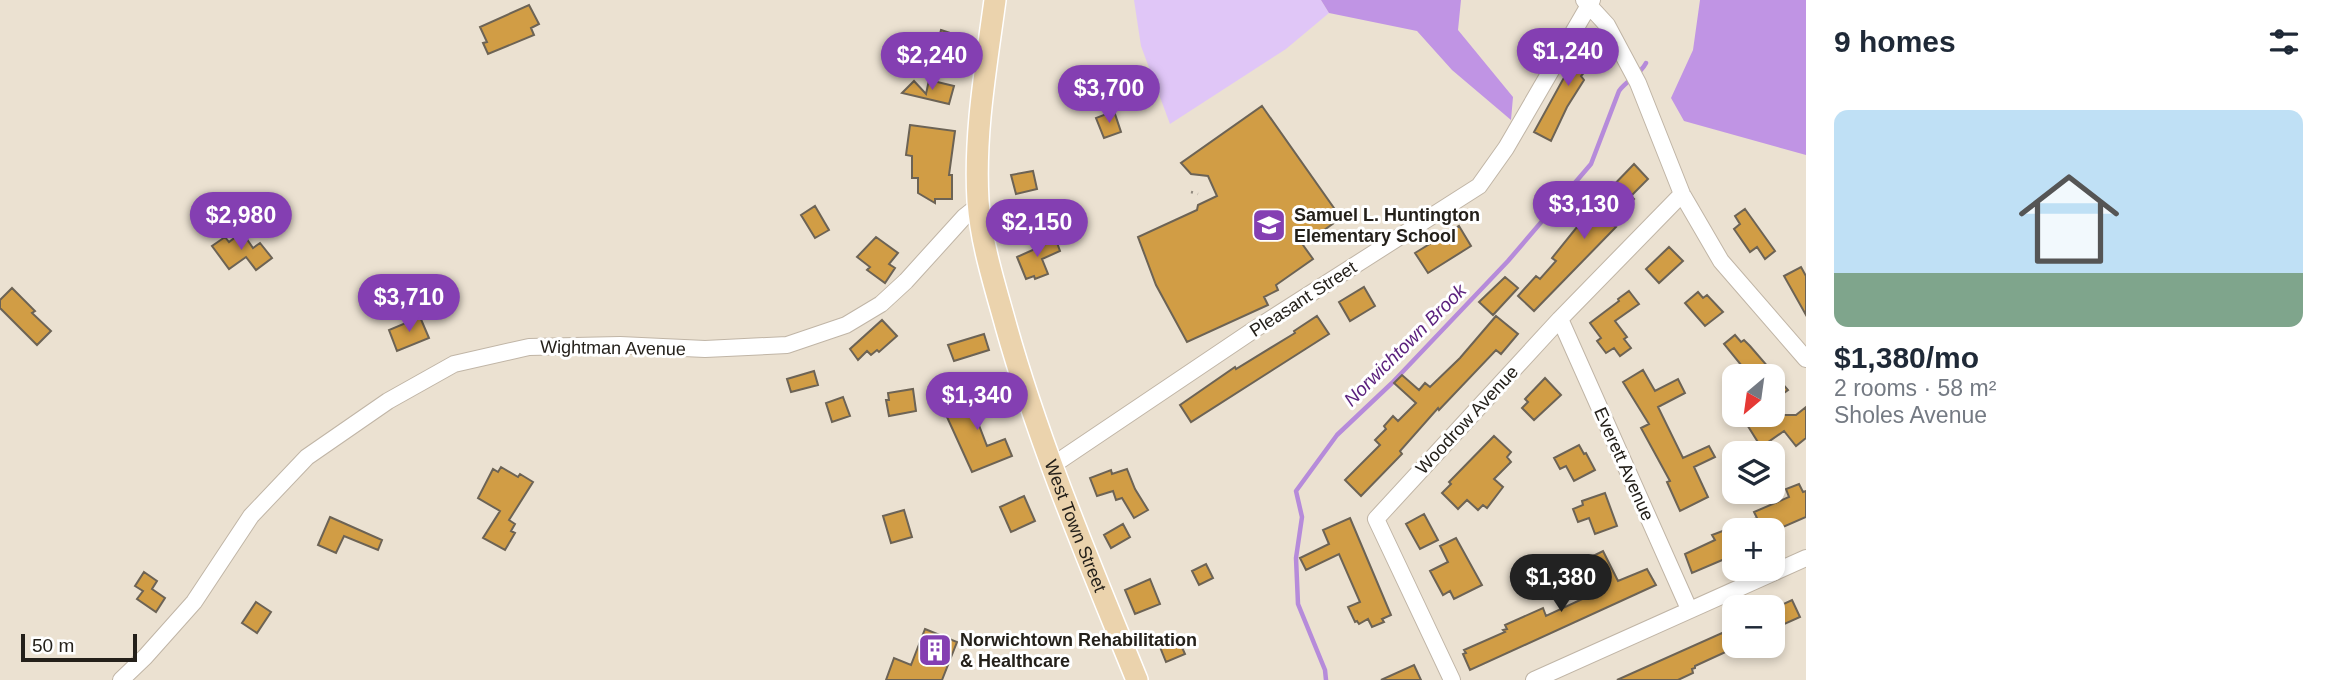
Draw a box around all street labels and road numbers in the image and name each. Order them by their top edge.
street label: Pleasant Street [1246,257,1360,341]
street label: Wightman Avenue [540,337,686,359]
street label: Woodrow Avenue [1412,362,1522,478]
street label: Everett Avenue [1590,404,1658,524]
street label: West Town Street [1041,457,1110,595]

